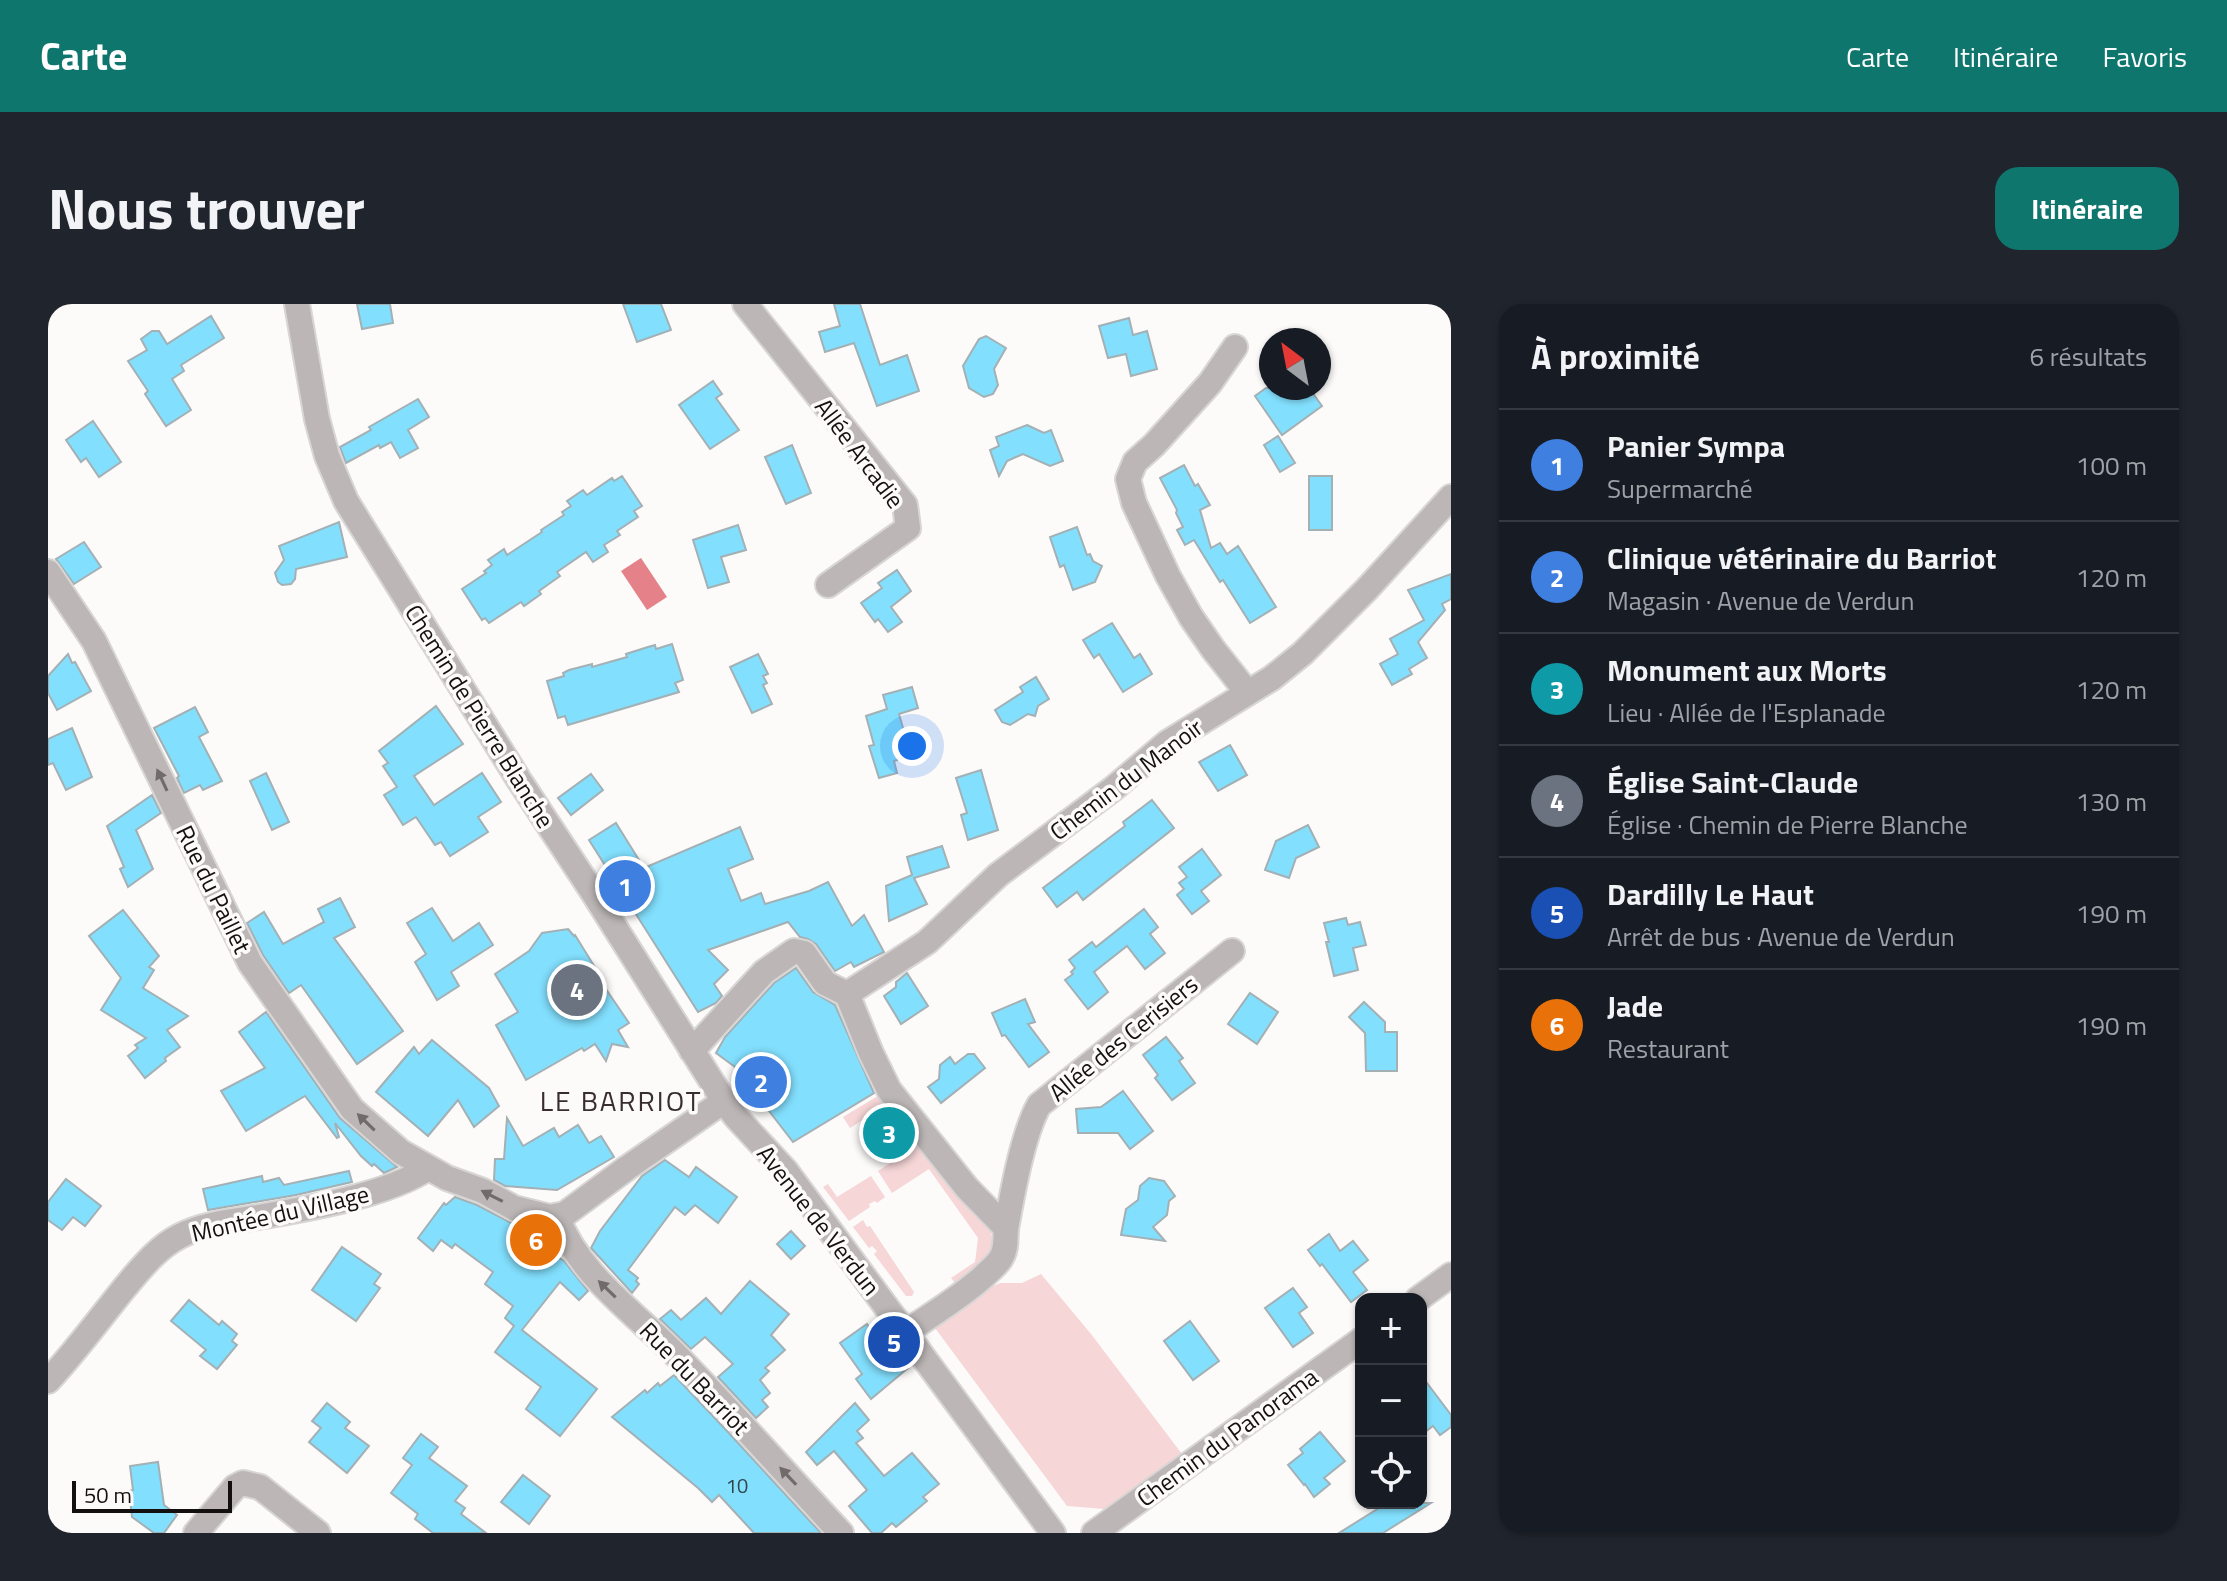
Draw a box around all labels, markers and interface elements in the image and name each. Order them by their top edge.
text: Carte [40,27,127,85]
text: Carte [1846,35,1909,78]
text: Itinéraire [1953,35,2058,78]
text: Favoris [2102,35,2187,78]
text: Nous trouver [48,166,365,251]
button: Itinéraire [1995,167,2179,250]
north arrow [1259,328,1331,400]
text: À proximité [1531,330,1700,382]
text: 6 résultats [2030,337,2147,376]
street label: Allée Arcadie [807,390,913,516]
text: Panier Sympa [1607,423,1785,469]
text: 1 [1550,446,1564,485]
text: 100 m [2076,446,2147,485]
text: Supermarché [1607,469,1753,508]
text: Clinique vétérinaire du Barriot [1607,535,1996,581]
text: 2 [1550,558,1564,597]
text: 120 m [2076,558,2147,597]
text: Magasin · Avenue de Verdun [1607,581,1914,620]
street label: Chemin de Pierre Blanche [396,597,564,835]
text: Monument aux Morts [1607,647,1887,693]
text: 3 [1550,670,1564,709]
text: 120 m [2076,670,2147,709]
text: Lieu · Allée de l'Esplanade [1607,693,1886,732]
street label: Chemin du Manoir [1042,709,1210,849]
your location [892,726,932,766]
text: Église Saint-Claude [1607,759,1858,805]
one-way arrow [155,768,169,792]
text: 4 [1550,782,1564,821]
text: 130 m [2076,782,2147,821]
text: Église · Chemin de Pierre Blanche [1607,805,1968,844]
street label: Rue du Paillet [167,819,261,960]
pin: 1 [599,856,651,916]
text: Dardilly Le Haut [1607,871,1814,917]
text: 5 [1550,894,1564,933]
text: 190 m [2076,894,2147,933]
text: Arrêt de bus · Avenue de Verdun [1607,917,1955,956]
pin: 4 [551,960,603,1020]
street label: Allée des Cerisiers [1041,967,1205,1109]
text: Jade [1607,983,1663,1029]
text: 6 [1550,1006,1564,1045]
text: 190 m [2076,1006,2147,1045]
text: Restaurant [1607,1029,1729,1068]
pin: 2 [735,1052,787,1112]
district label: LE BARRIOT [540,1079,702,1122]
pin: 3 [863,1103,915,1163]
one-way arrow [356,1113,375,1131]
street label: Avenue de Verdun [749,1137,889,1303]
street label: Montée du Village [188,1175,372,1251]
one-way arrow [481,1189,503,1203]
pin: 6 [510,1210,562,1270]
one-way arrow [598,1280,617,1299]
map controls [1355,1293,1427,1509]
button: + [1355,1293,1427,1365]
pin: 5 [868,1312,920,1372]
street label: Rue du Barriot [632,1313,759,1443]
street label: Chemin du Panorama [1129,1359,1325,1515]
button: − [1355,1365,1427,1437]
button: locate [1355,1437,1427,1509]
one-way arrow [779,1467,797,1486]
house number: 10 [726,1470,748,1501]
scale bar [72,1477,232,1513]
text: 50 m [84,1478,132,1512]

